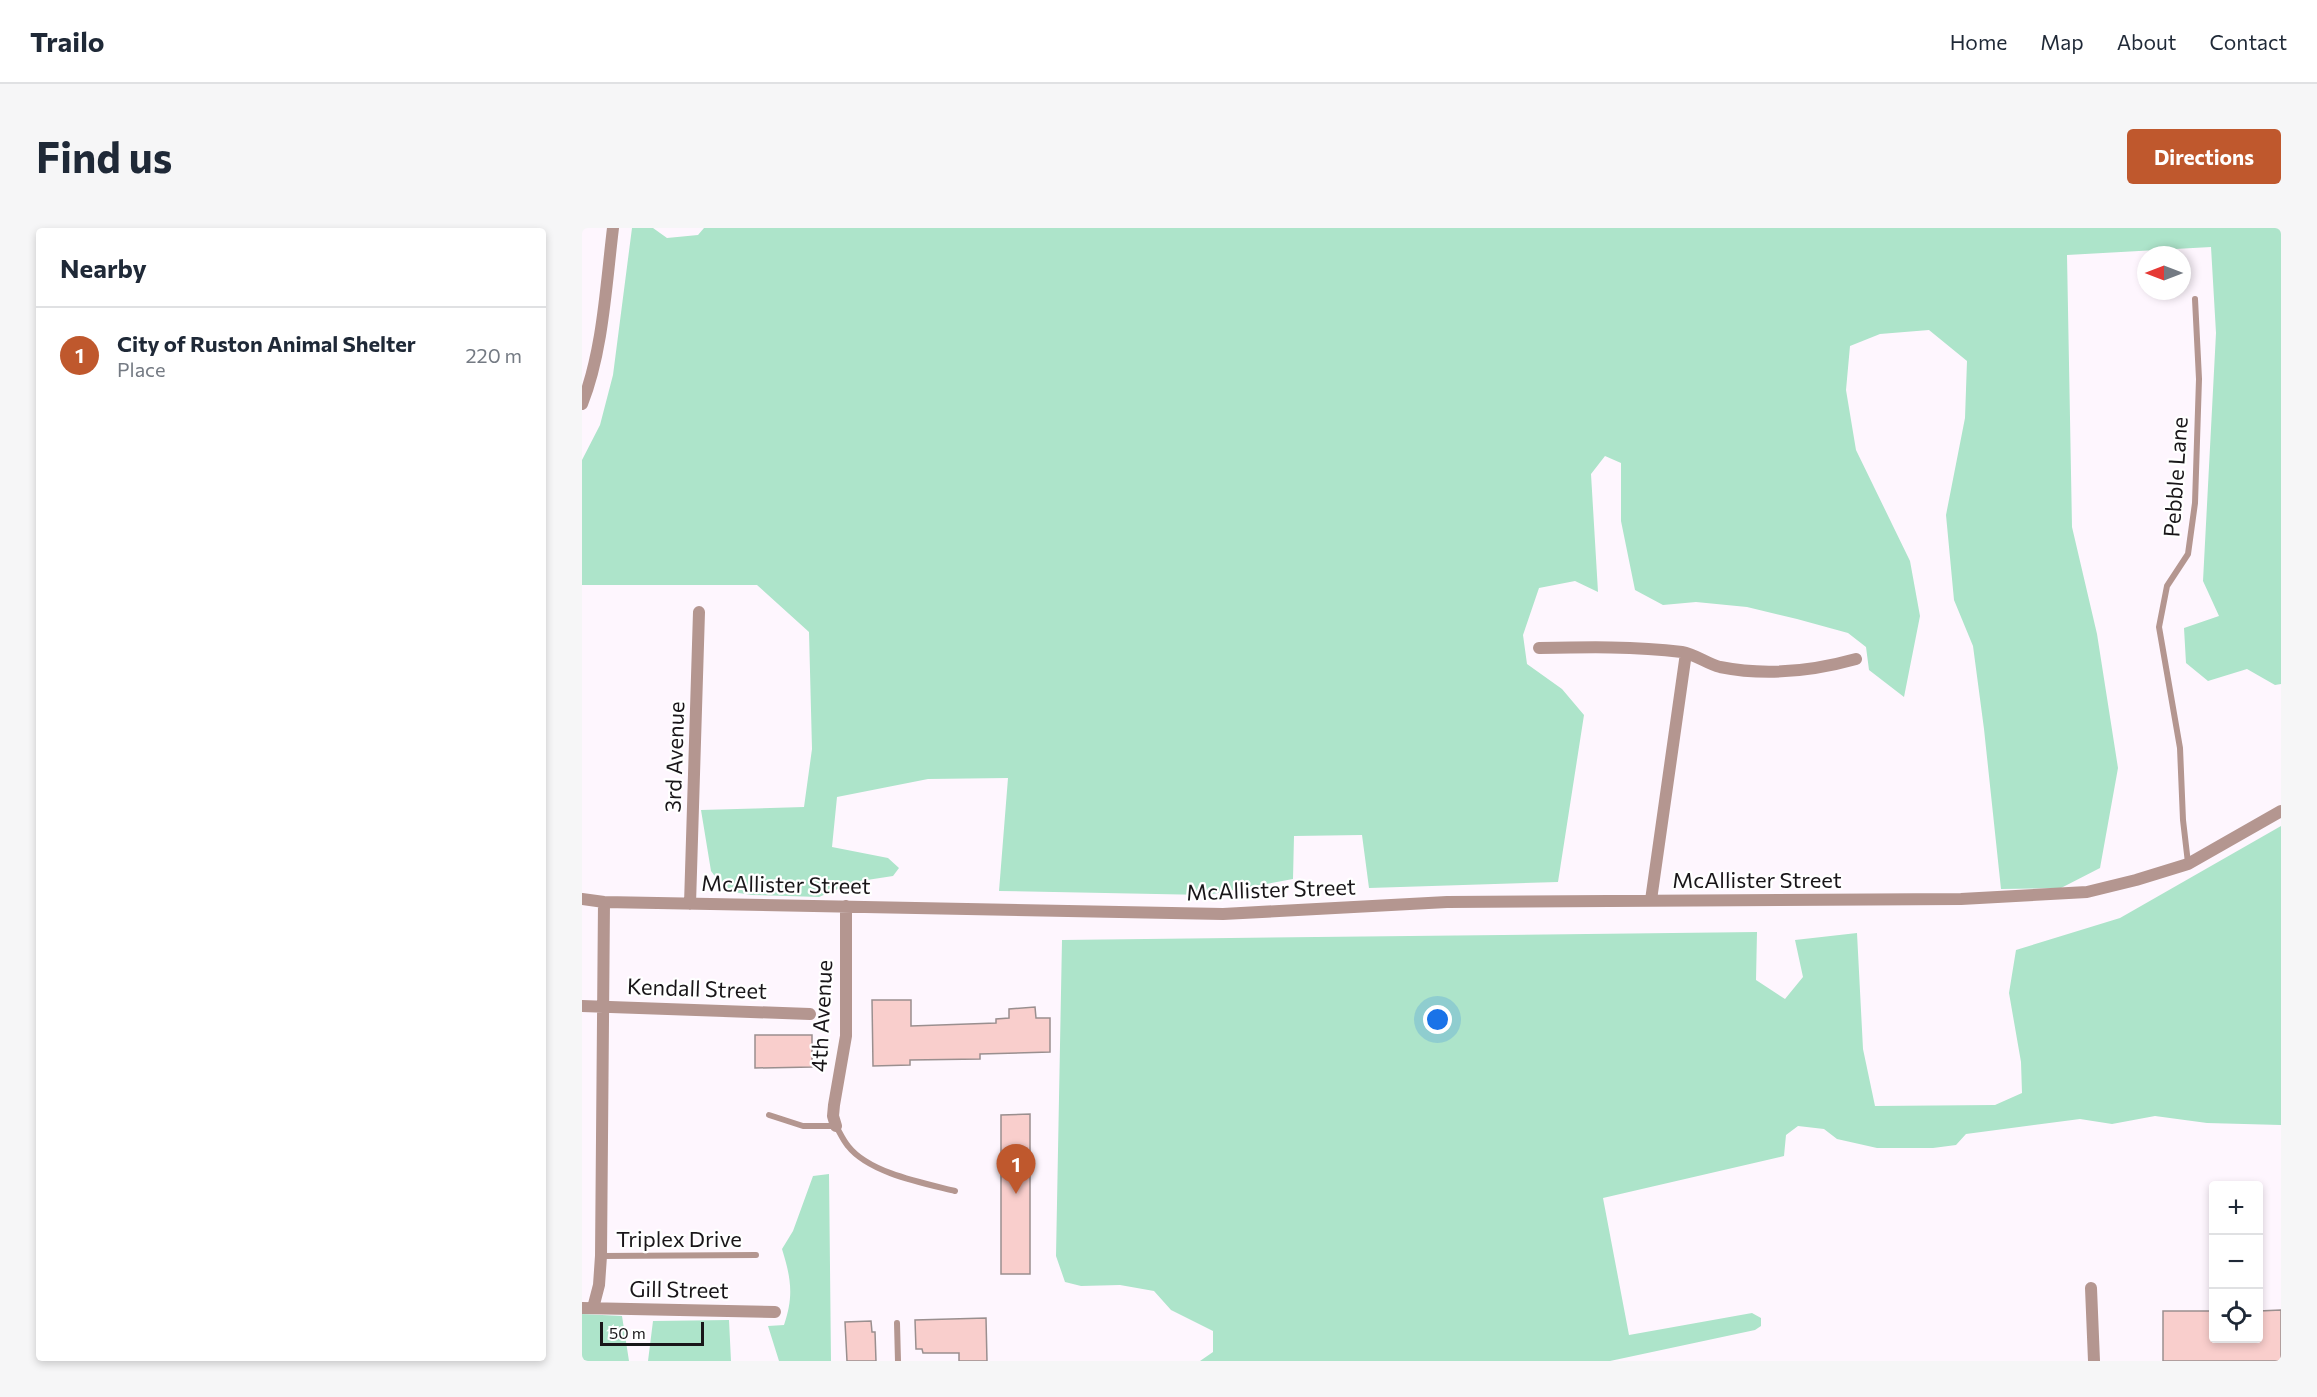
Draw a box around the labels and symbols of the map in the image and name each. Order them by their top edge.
north arrow [2137,246,2191,300]
street label: Pebble Lane [2157,416,2193,538]
street label: 3rd Avenue [659,701,689,813]
street label: McAllister Street [1672,866,1842,893]
street label: McAllister Street [701,869,871,899]
street label: McAllister Street [1186,873,1356,905]
street label: 4th Avenue [805,959,837,1073]
street label: Kendall Street [627,972,767,1004]
your location [1423,1005,1452,1034]
pin: 1 [996,1144,1036,1194]
street label: Triplex Drive [616,1225,742,1252]
street label: Gill Street [629,1275,729,1303]
scale bar [600,1319,704,1346]

